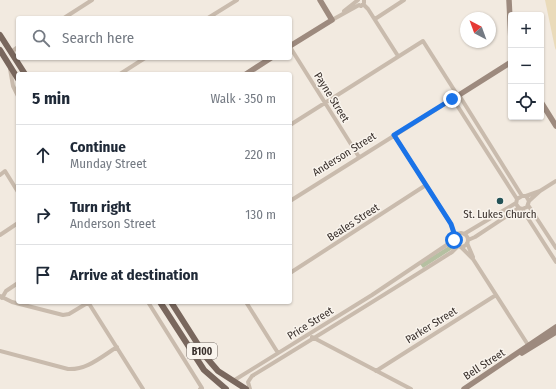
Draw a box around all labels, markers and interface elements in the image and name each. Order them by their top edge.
north arrow [460,12,496,48]
map controls [508,12,544,120]
button: + [508,12,544,48]
search box [16,16,292,60]
icon: search [30,27,52,49]
text: Search here [62,29,134,47]
button: − [508,48,544,84]
street label: Payne Street [311,70,352,125]
button: locate [508,84,544,120]
text: 5 min [32,88,70,109]
route end [443,90,461,108]
text: Walk · 350 m [210,91,276,106]
street label: Anderson Street [310,129,379,179]
text: Continue [70,138,126,156]
icon: ahead [32,144,54,166]
text: 220 m [245,147,276,162]
text: Munday Street [70,156,147,171]
marker: St. Lukes Church [495,196,505,206]
text: Turn right [70,198,131,216]
street label: Beales Street [325,201,382,244]
icon: right [32,204,54,226]
text: 130 m [245,207,276,222]
place label: St. Lukes Church [463,208,537,221]
text: Anderson Street [70,216,156,231]
route start [445,231,463,249]
icon: arrive [32,264,54,286]
text: Arrive at destination [70,266,198,284]
street label: Price Street [285,304,336,343]
street label: Parker Street [403,304,460,346]
road number: B100 [187,343,217,359]
street label: Bell Street [461,346,508,383]

